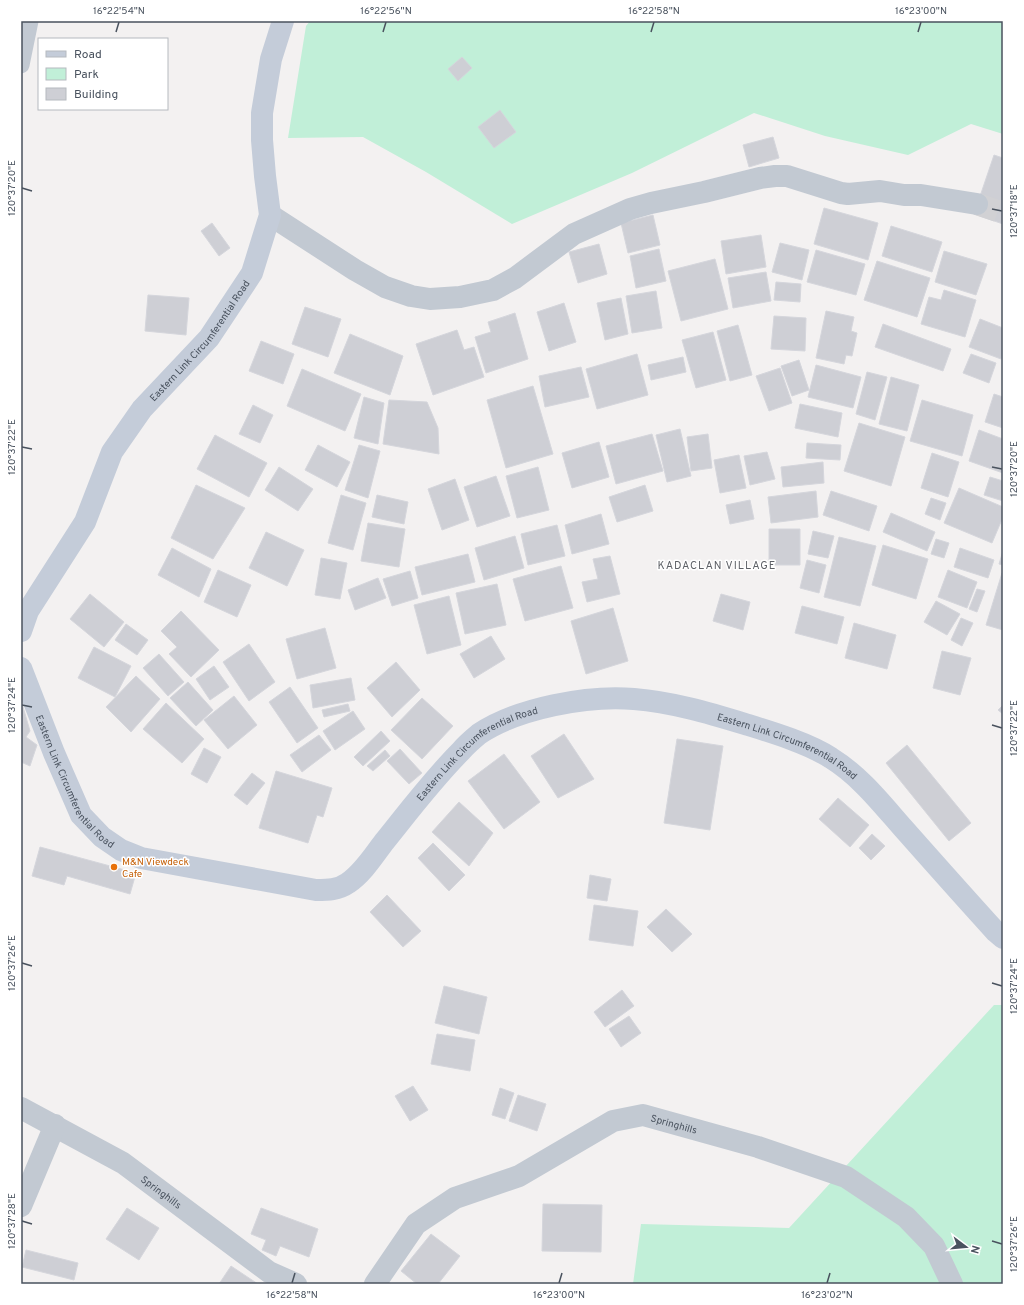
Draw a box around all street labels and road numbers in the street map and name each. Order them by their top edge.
street label: Eastern Link Circumferential Road [147,278,253,405]
street label: Eastern Link Circumferential Road [414,704,539,804]
street label: Eastern Link Circumferential Road [715,711,859,783]
street label: Eastern Link Circumferential Road [32,713,117,852]
street label: Springhills [649,1112,699,1138]
street label: Springhills [138,1174,184,1213]

